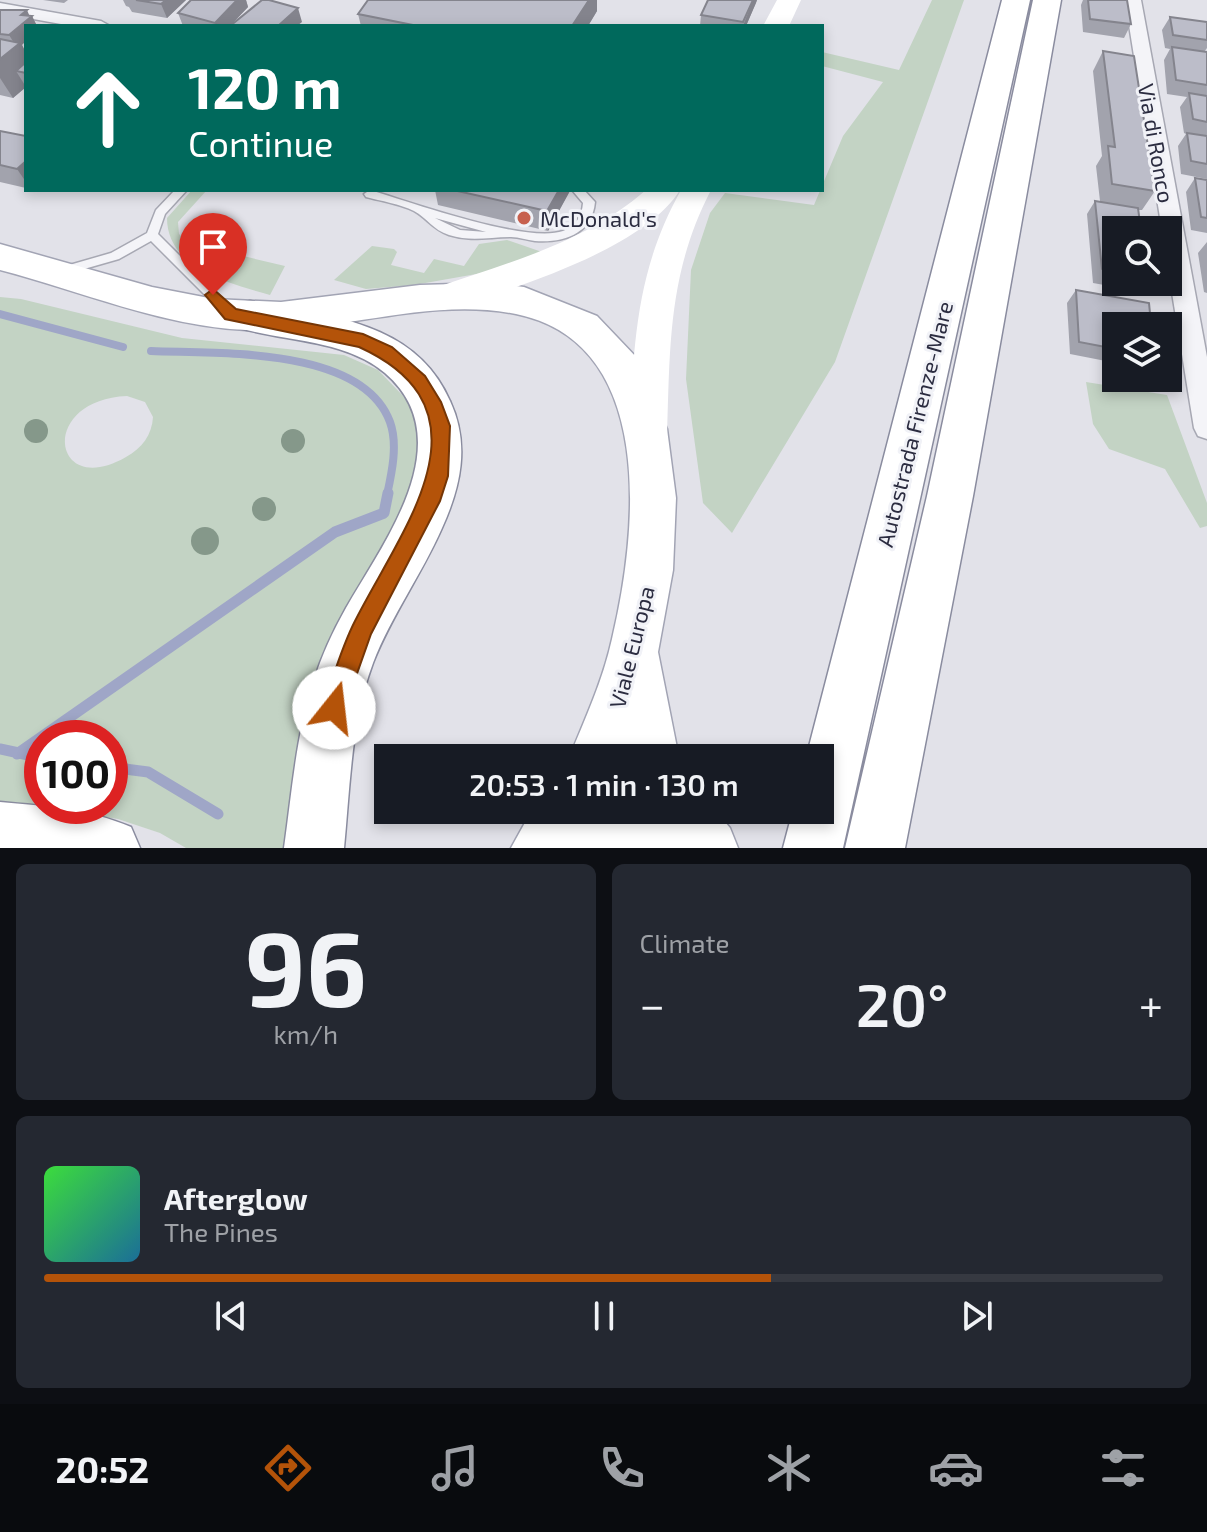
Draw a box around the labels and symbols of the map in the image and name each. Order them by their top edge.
street label: Via di Ronco [1134,81,1180,205]
place label: McDonald's [540,205,657,231]
marker: McDonald's [515,209,533,227]
pin [179,213,247,295]
street label: Autostrada Firenze-Mare [871,298,957,550]
street label: Viale Europa [603,583,659,711]
position arrow [292,666,376,750]
speed limit sign: 100 [24,720,128,824]

